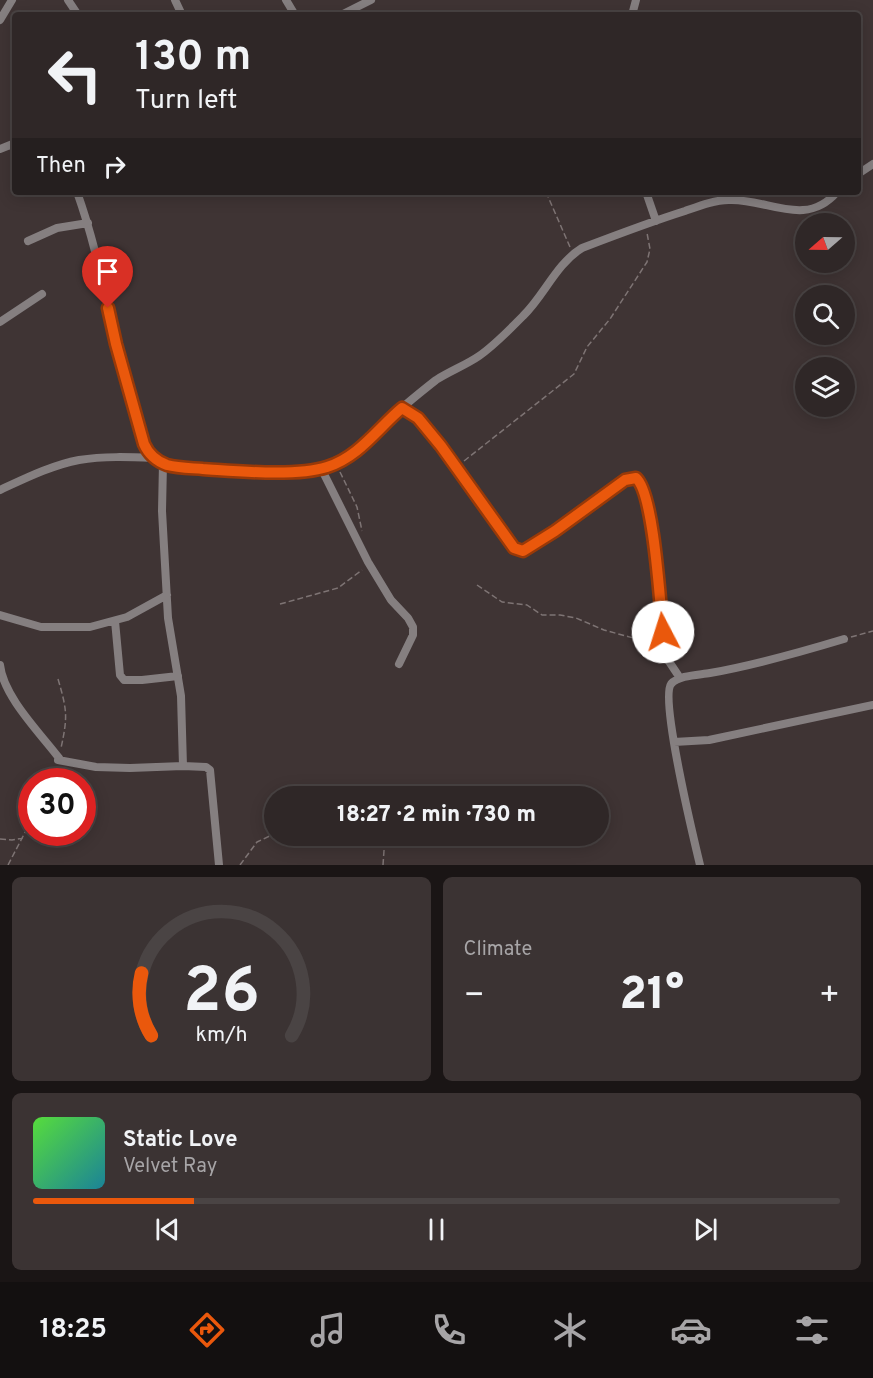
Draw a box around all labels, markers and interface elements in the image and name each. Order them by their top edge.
text: 130 m [135,32,251,85]
icon: left [36,36,114,114]
text: Turn left [135,84,237,118]
icon: right [98,150,131,183]
text: Then [36,153,86,180]
north arrow [795,213,855,273]
map controls [795,213,855,417]
pin [82,246,133,308]
icon: arrive [91,255,124,288]
button: search [795,285,855,345]
button: layers [795,357,855,417]
position arrow [631,600,695,664]
speed limit sign: 30 [18,768,96,846]
text: 18:27 · 2 min · 730 m [337,802,536,829]
text: Climate [464,937,532,963]
text: 26 [183,955,259,1034]
text: 21° [619,968,684,1025]
text: − [464,976,485,1018]
text: + [819,976,840,1018]
text: km/h [195,1022,247,1049]
text: Static Love [123,1127,237,1154]
text: Velvet Ray [123,1154,217,1180]
icon: previous [151,1213,184,1246]
icon: pause [420,1213,453,1246]
icon: next [689,1213,722,1246]
icon: directions [186,1309,228,1351]
icon: music [307,1309,349,1351]
icon: phone [428,1309,470,1351]
icon: climate [549,1309,591,1351]
icon: car [670,1309,712,1351]
icon: filters [791,1309,833,1351]
text: 18:25 [40,1313,107,1347]

